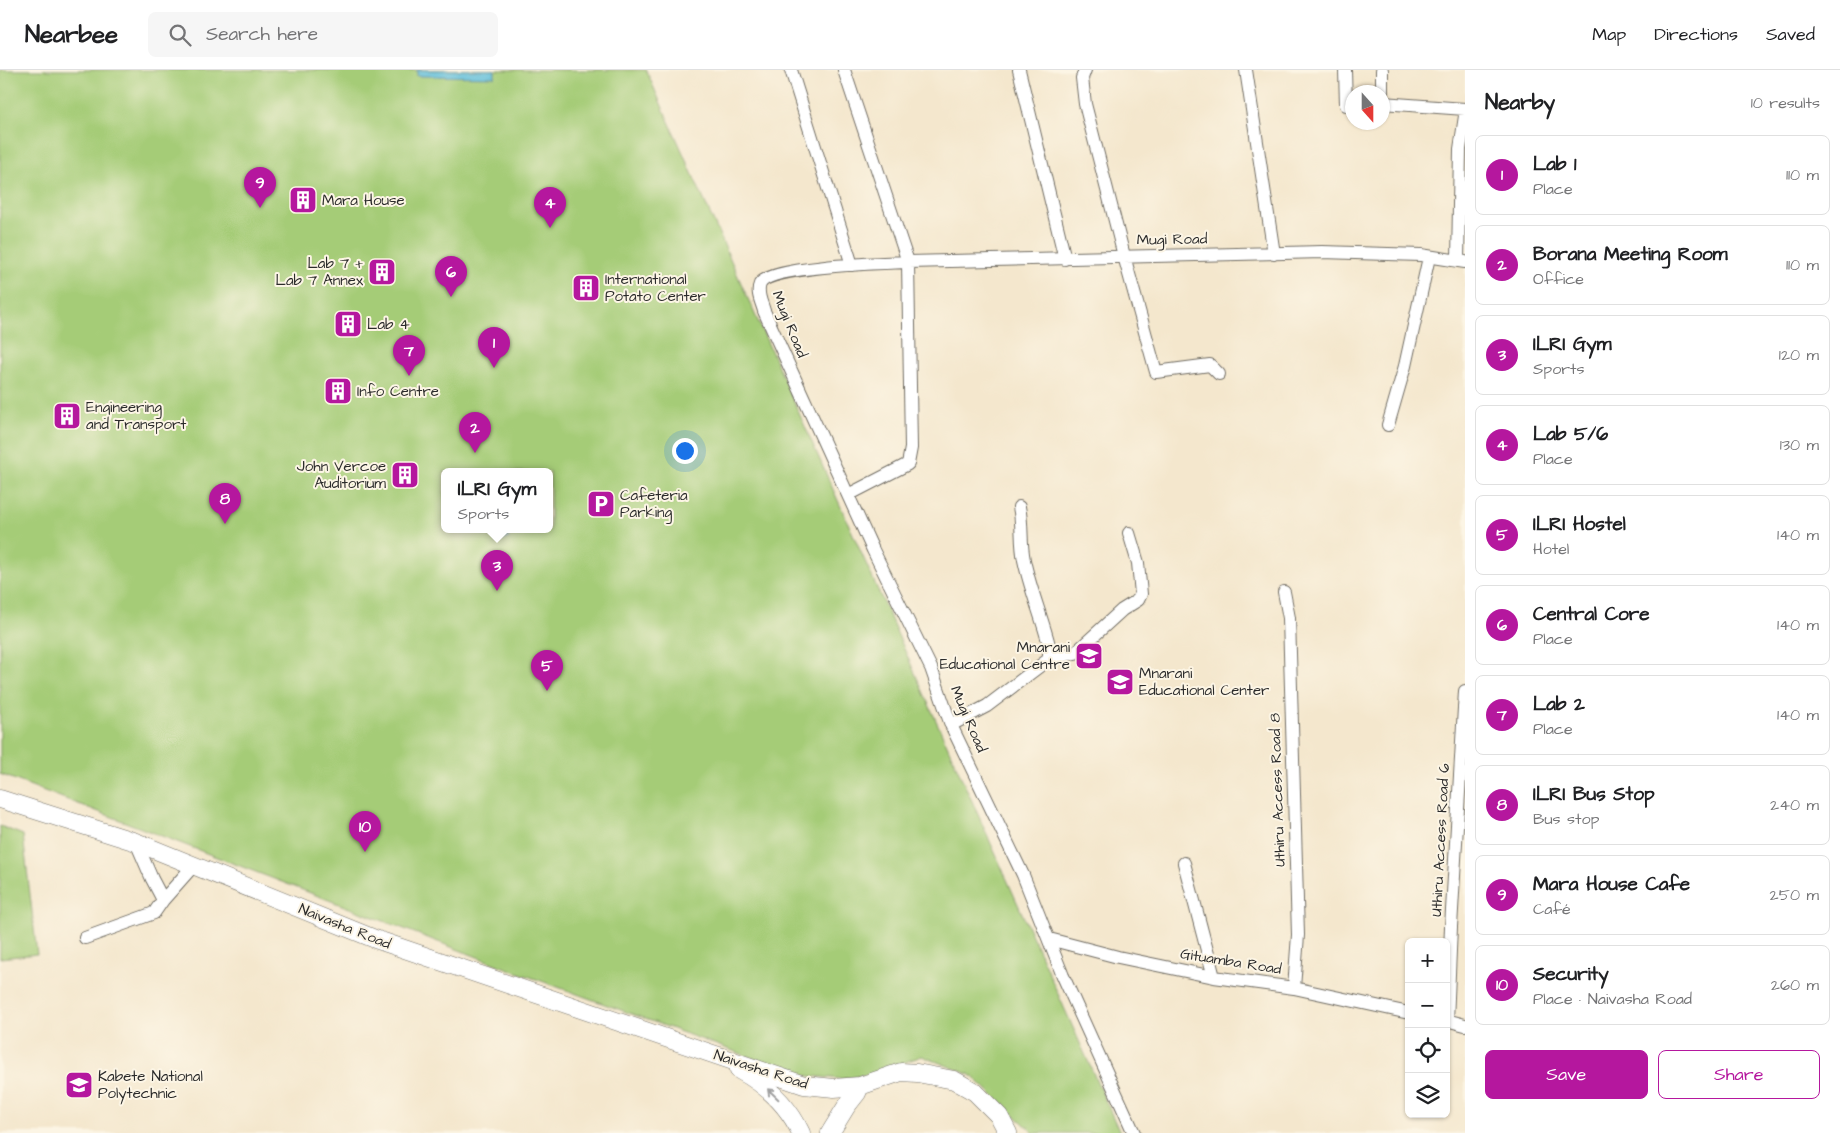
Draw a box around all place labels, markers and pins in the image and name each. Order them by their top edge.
pin: 9 [244,167,276,208]
building icon: Mara House [288,185,318,215]
pin: 4 [534,187,566,228]
place label: Mara House [322,190,405,211]
place label: Lab 7 + Lab 7 Annex [276,253,364,291]
pin: 6 [435,256,467,297]
building icon: Lab 7 + Lab 7 Annex [367,257,397,287]
place label: International Potato Center [605,269,706,307]
building icon: International Potato Center [571,273,601,303]
building icon: Lab 4 [333,309,363,339]
place label: Lab 4 [367,314,410,335]
pin: 1 [478,327,510,368]
pin: 7 [393,335,425,376]
building icon: Info Centre [323,376,353,406]
place label: Info Centre [357,381,439,402]
place label: Engineering and Transport [86,397,186,435]
building icon: Engineering and Transport [52,401,82,431]
pin: 2 [459,412,491,453]
place label: John Vercoe Auditorium [297,456,386,494]
building icon: John Vercoe Auditorium [390,460,420,490]
pin: 8 [209,483,241,524]
place label: Cafeteria Parking [620,485,688,524]
parking icon: Cafeteria Parking [586,489,616,519]
pin: 3 [481,550,513,591]
place label: Mnarani Educational Centre [940,637,1071,675]
school or university icon: Mnarani Educational Centre [1074,641,1104,671]
pin: 5 [531,650,563,691]
place label: Mnarani Educational Center [1139,663,1269,701]
school or university icon: Mnarani Educational Center [1105,667,1135,697]
pin: 10 [349,811,381,852]
place label: Kabete National Polytechnic [98,1066,203,1105]
school or university icon: Kabete National Polytechnic [64,1070,94,1100]

